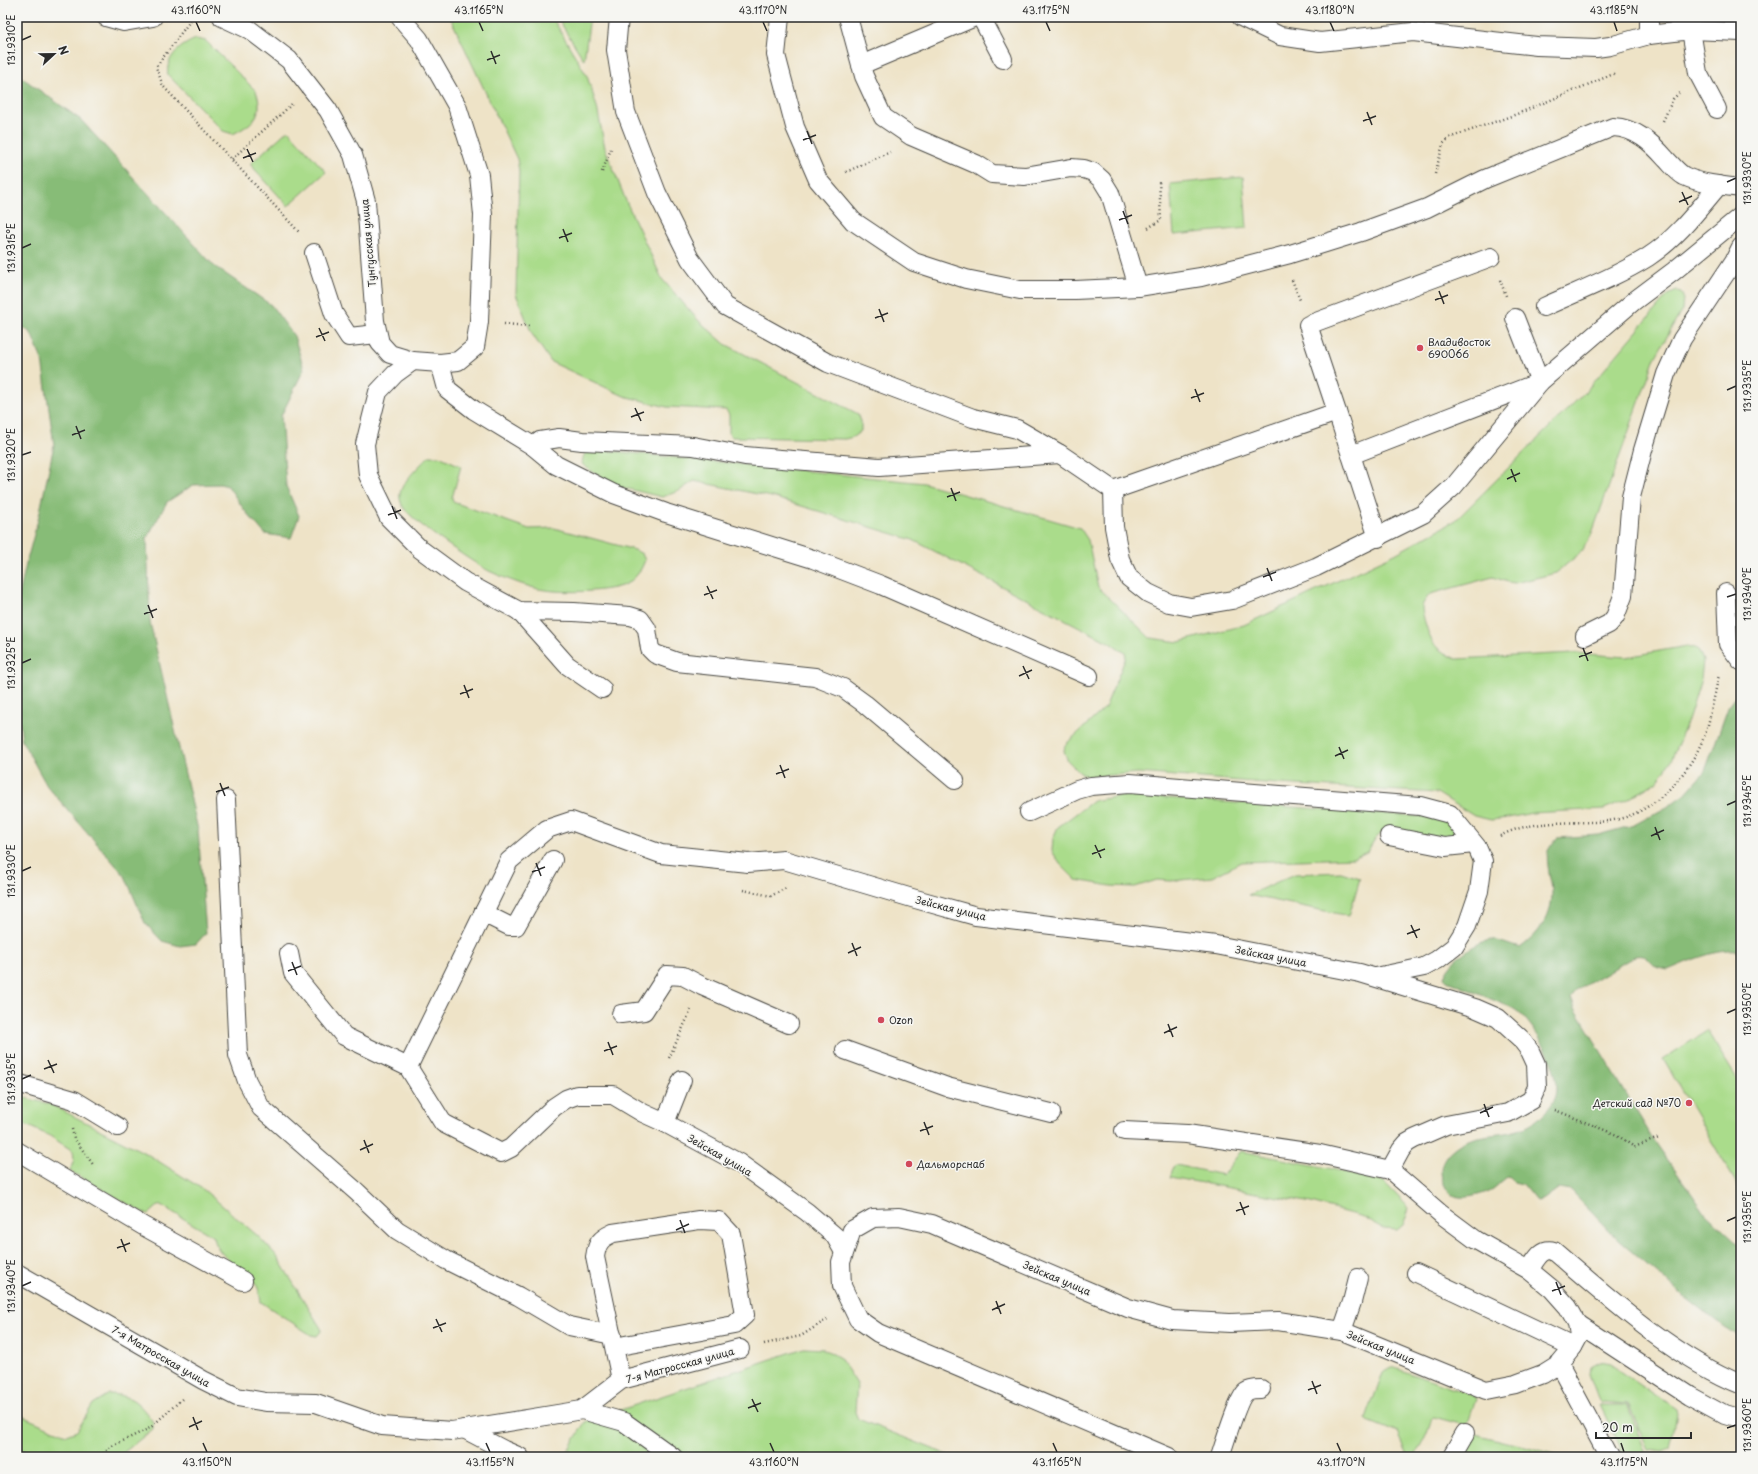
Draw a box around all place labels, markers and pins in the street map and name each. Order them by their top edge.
place label: Владивосток 690066 [1428,334,1491,361]
marker: Владивосток 690066 [1415,343,1425,353]
place label: Ozon [889,1012,913,1027]
marker: Ozon [876,1015,886,1025]
place label: Детский сад №70 [1592,1095,1681,1110]
marker: Детский сад №70 [1684,1098,1694,1108]
place label: Дальморснаб [916,1156,985,1171]
marker: Дальморснаб [904,1159,914,1169]

